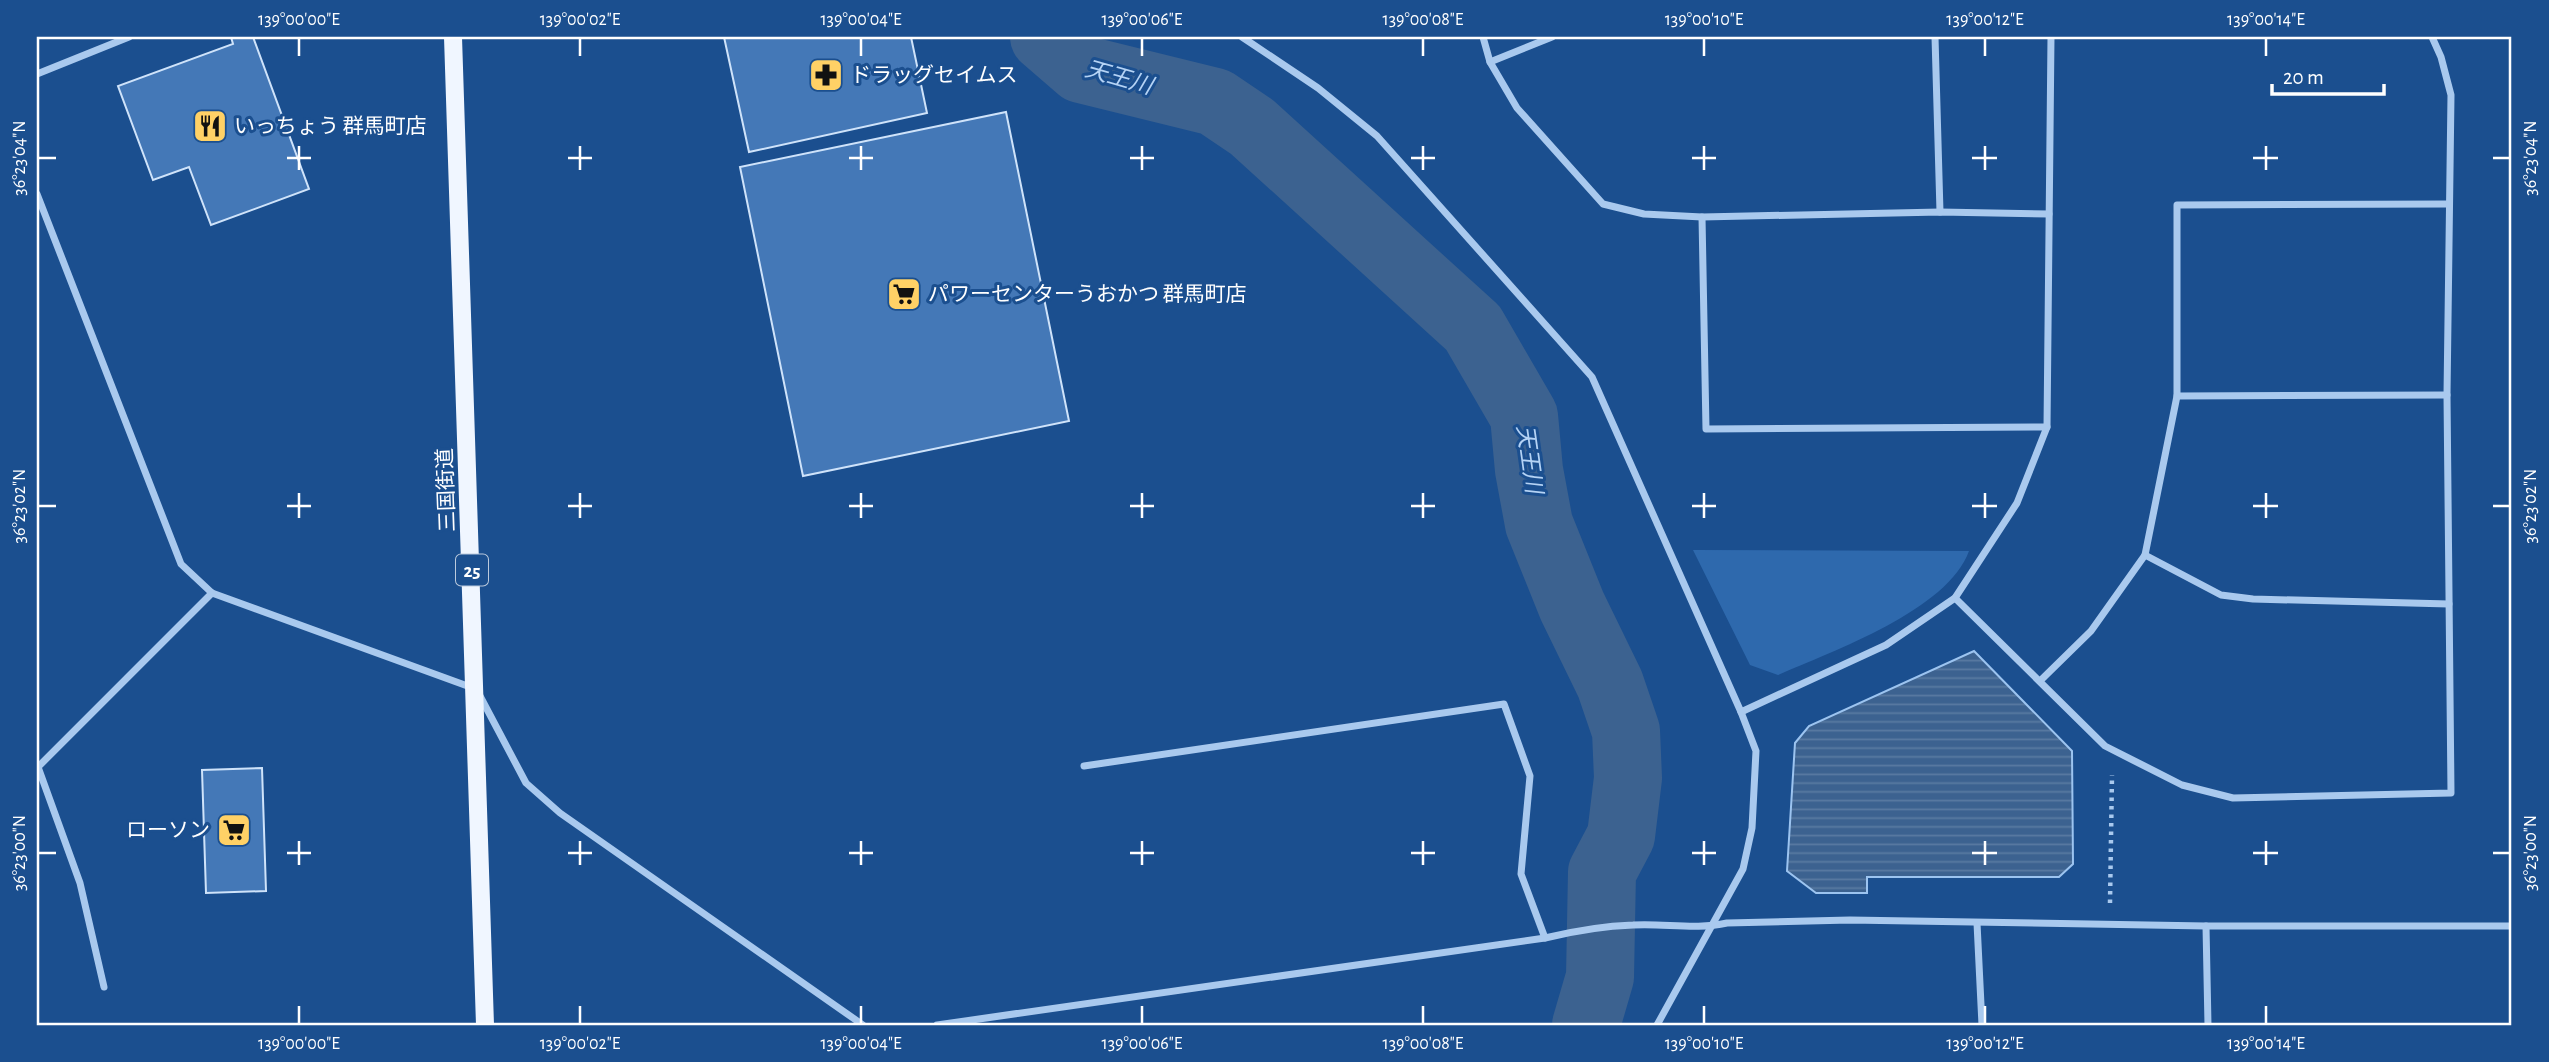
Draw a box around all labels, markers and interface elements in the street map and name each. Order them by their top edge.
text: 139°00'00"E [258,11,340,29]
text: 139°00'02"E [540,11,621,29]
text: 139°00'04"E [820,11,902,29]
text: 139°00'06"E [1101,11,1183,29]
text: 139°00'08"E [1382,11,1464,29]
text: 139°00'10"E [1665,11,1744,29]
text: 139°00'12"E [1946,11,2024,29]
text: 139°00'14"E [2227,11,2305,29]
scale bar [2272,52,2384,96]
pharmacy icon: ドラッグセイムス [807,56,845,94]
water label: 天王川 [1082,57,1158,100]
place label: ドラッグセイムス [850,64,1018,86]
text: 20 m [2283,67,2324,88]
restaurant icon: いっちょう 群馬町店 [191,107,229,145]
place label: いっちょう 群馬町店 [234,115,426,137]
text: 36°23'04"N [11,120,29,196]
text: 36°23'04"N [2522,120,2540,196]
supermarket icon: パワーセンターうおかつ 群馬町店 [885,275,923,313]
place label: パワーセンターうおかつ 群馬町店 [928,283,1246,305]
water label: 天王川 [1512,423,1546,498]
street label: 三国街道 [434,448,458,532]
text: 36°23'02"N [11,469,29,543]
text: 36°23'02"N [2522,469,2540,543]
road number: 25 [456,554,488,586]
supermarket icon: ローソン [215,811,253,849]
text: 36°23'00"N [11,815,29,891]
text: 36°23'00"N [2522,815,2540,891]
place label: ローソン [126,820,210,841]
text: 139°00'00"E [258,1035,340,1053]
text: 139°00'02"E [540,1035,621,1053]
text: 139°00'04"E [820,1035,902,1053]
text: 139°00'06"E [1101,1035,1183,1053]
text: 139°00'08"E [1382,1035,1464,1053]
text: 139°00'10"E [1665,1035,1744,1053]
text: 139°00'12"E [1946,1035,2024,1053]
text: 139°00'14"E [2227,1035,2305,1053]

